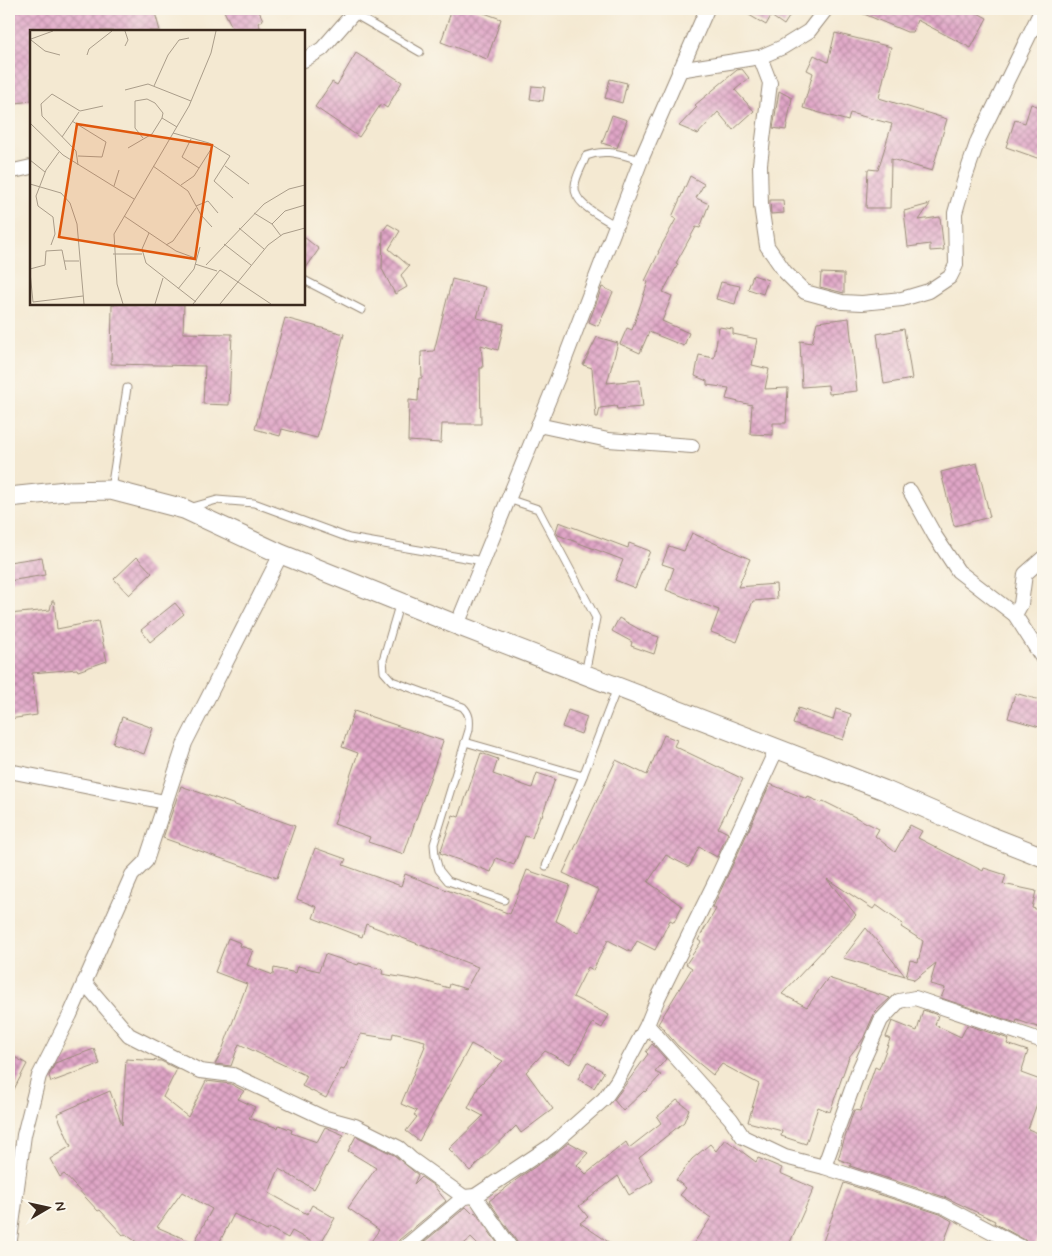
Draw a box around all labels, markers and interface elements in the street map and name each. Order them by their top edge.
inset map [30,30,305,305]
north arrow [22,1184,72,1234]
text: N [50,1200,69,1212]

